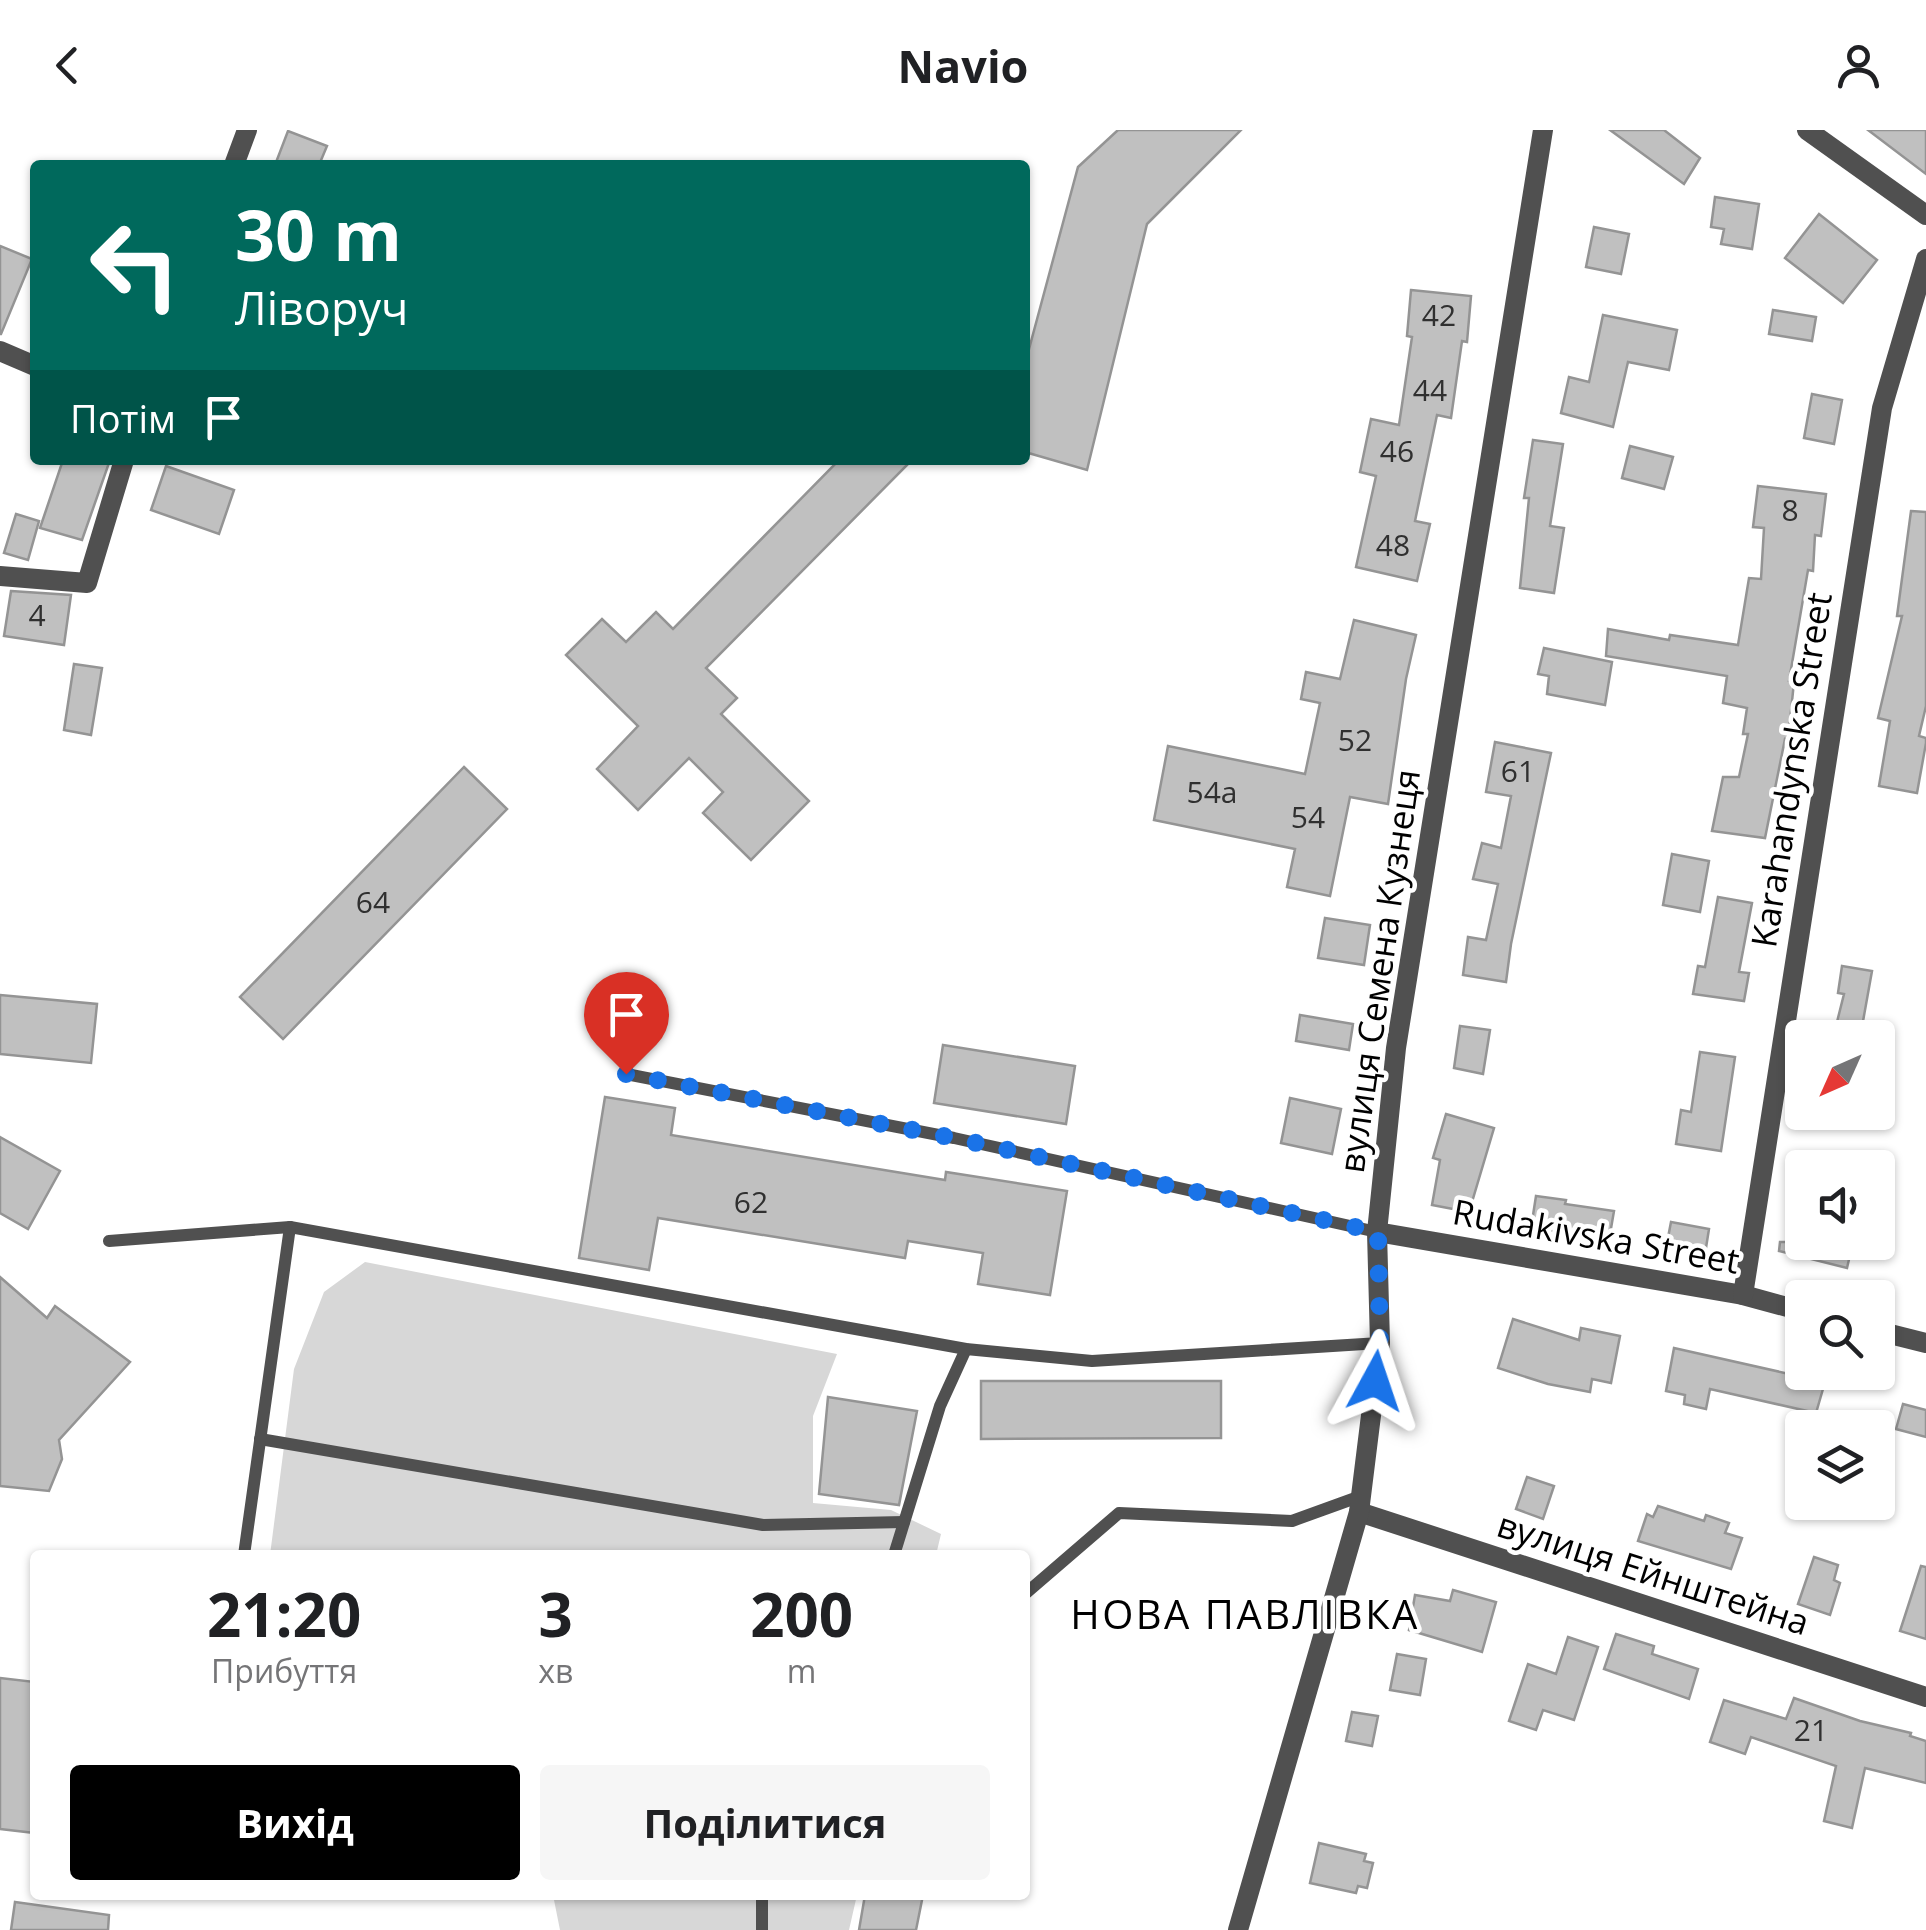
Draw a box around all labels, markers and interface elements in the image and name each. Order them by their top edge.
text: Navio [898,35,1028,96]
icon: back [40,38,95,93]
icon: person [1831,38,1886,93]
text: 30 m [235,186,402,282]
icon: left [70,200,200,330]
text: Ліворуч [235,277,408,338]
house number: 42 [1422,294,1456,335]
house number: 44 [1413,369,1447,410]
icon: arrive [196,390,251,445]
text: Потім [70,392,176,444]
house number: 46 [1380,430,1414,471]
house number: 8 [1781,489,1799,530]
house number: 48 [1376,524,1410,565]
street label: Karahandynska Street [1739,589,1842,951]
house number: 4 [28,594,46,635]
house number: 52 [1338,719,1372,760]
house number: 61 [1501,750,1535,791]
street label: вулиця Семена Кузнеця [1327,766,1430,1176]
house number: 54а [1187,771,1237,812]
house number: 54 [1291,796,1325,837]
house number: 64 [356,881,390,922]
pin [584,972,669,1075]
icon: arrive [599,987,654,1042]
north arrow [1785,1020,1895,1130]
map controls [1785,1020,1895,1520]
button: sound [1785,1150,1895,1260]
house number: 62 [734,1181,768,1222]
street label: Rudakivska Street [1449,1187,1743,1284]
button: search [1785,1280,1895,1390]
position arrow [1323,1329,1427,1433]
button: layers [1785,1410,1895,1520]
street label: вулиця Ейнштейна [1492,1500,1815,1645]
text: 21:20 [207,1573,361,1655]
text: 3 [539,1573,573,1655]
text: 200 [750,1573,853,1655]
district label: НОВА ПАВЛІВКА [1070,1586,1420,1641]
text: Прибуття [211,1649,357,1692]
text: хв [538,1649,573,1692]
text: m [787,1649,816,1692]
house number: 21 [1794,1709,1828,1750]
button: Вихід [70,1765,520,1880]
button: Поділитися [540,1765,990,1880]

